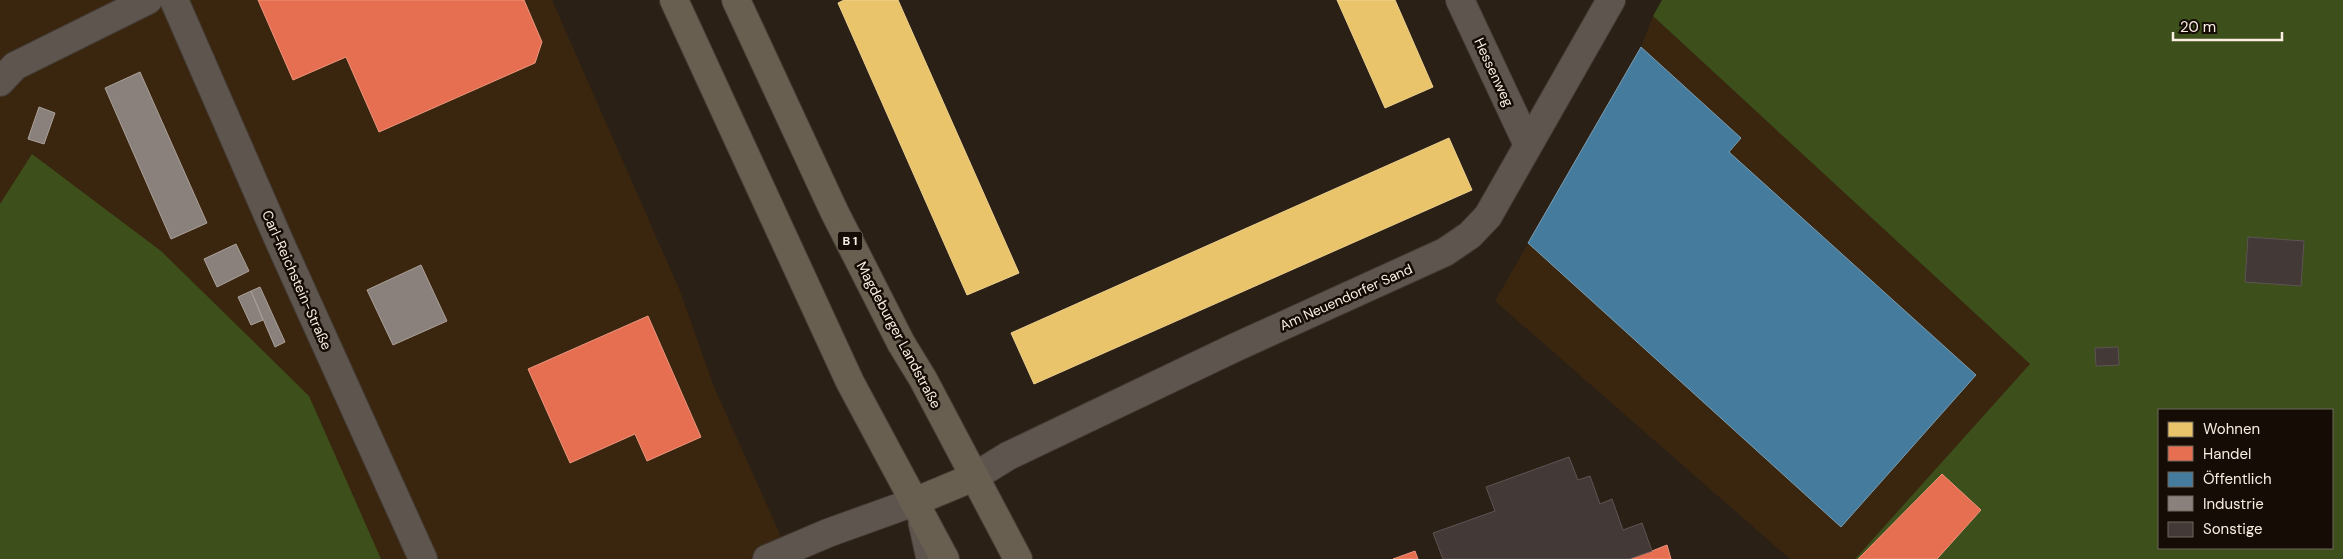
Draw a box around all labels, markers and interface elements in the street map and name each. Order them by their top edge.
scale bar [2173,10,2282,42]
text: 20 m [2180,17,2216,37]
street label: Hessenweg [1470,35,1518,109]
street label: Carl-Reichstein-Straße [258,207,336,353]
road number: B 1 [838,232,862,250]
street label: Magdeburger Landstraße [853,259,945,412]
street label: Am Neuendorfer Sand [1277,260,1415,334]
legend [2158,409,2333,549]
text: Wohnen [2203,419,2260,439]
text: Handel [2203,444,2251,464]
text: Öffentlich [2203,469,2272,489]
text: Industrie [2203,494,2264,514]
text: Sonstige [2203,519,2262,539]

